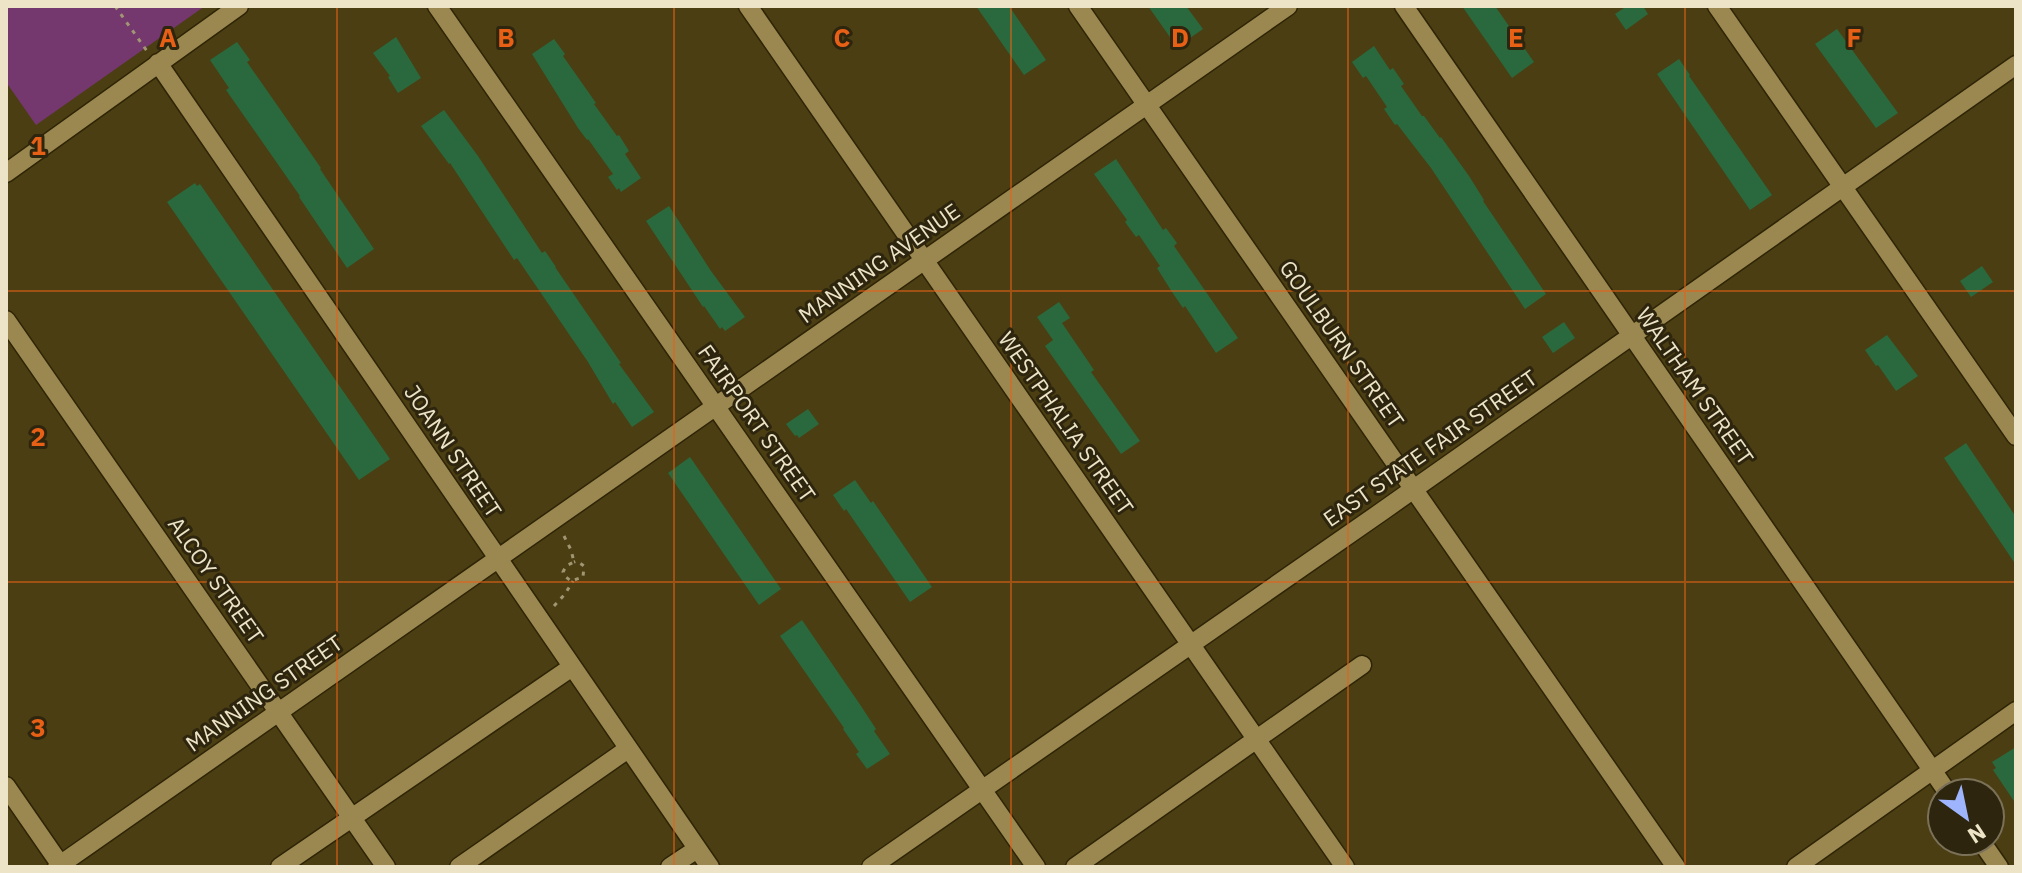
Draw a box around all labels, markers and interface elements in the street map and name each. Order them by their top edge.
text: A [159,20,177,54]
text: B [497,20,515,54]
text: C [834,20,851,54]
text: D [1171,20,1189,54]
text: E [1508,20,1524,54]
text: F [1846,20,1862,54]
text: 1 [30,128,46,162]
street label: MANNING AVENUE [792,196,965,329]
street label: GOULBURN STREET [1274,254,1411,434]
street label: WALTHAM STREET [1630,301,1761,470]
street label: WESTPHALIA STREET [992,326,1141,520]
street label: FAIRPORT STREET [692,338,823,508]
street label: EAST STATE FAIR STREET [1317,362,1543,533]
street label: JOANN STREET [398,379,509,523]
text: 2 [30,419,46,453]
street label: ALCOY STREET [162,511,271,649]
street label: MANNING STREET [179,627,348,758]
text: 3 [30,710,46,744]
north arrow [1926,777,2006,857]
text: N [1963,818,1992,851]

